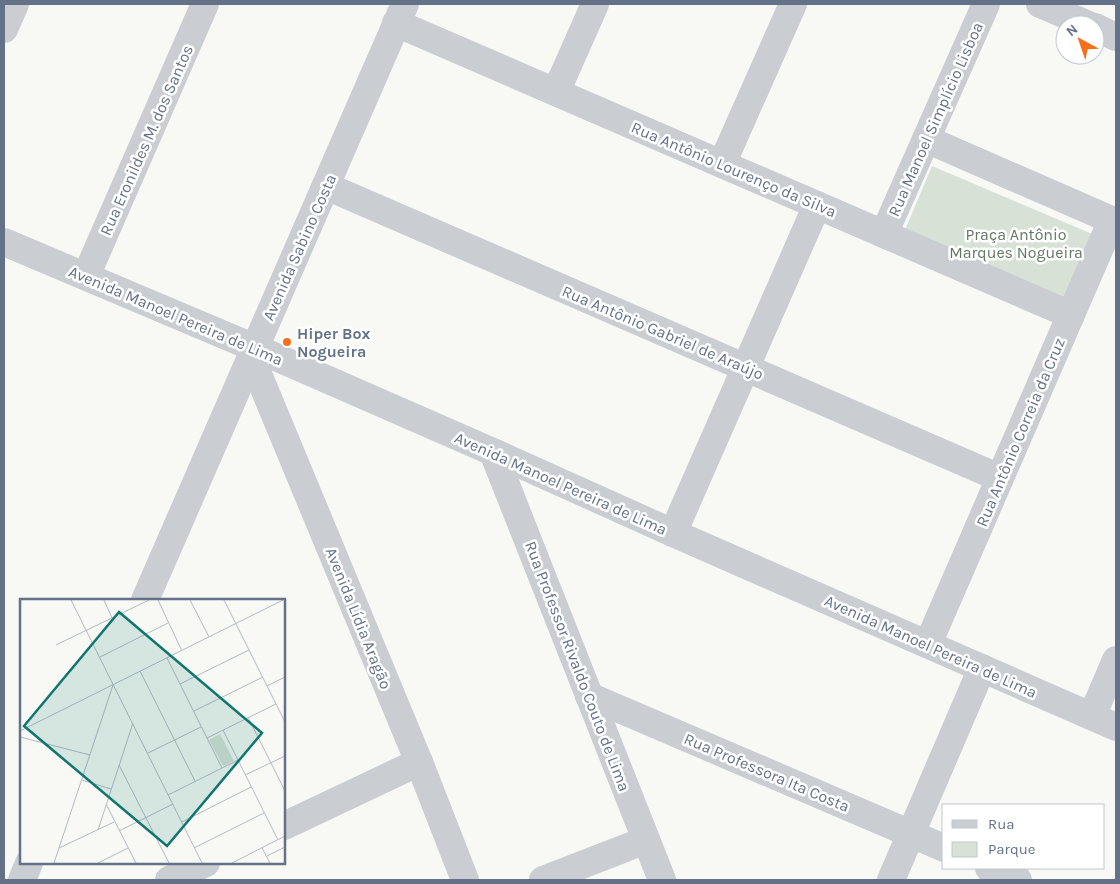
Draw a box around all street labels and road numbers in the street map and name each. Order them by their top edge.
street label: Rua Manoel Simplício Lisboa [884,19,987,219]
street label: Rua Eronildes M. dos Santos [96,42,197,238]
street label: Rua Antônio Lourenço da Silva [628,118,839,221]
street label: Avenida Sabino Costa [259,171,340,323]
street label: Avenida Manoel Pereira de Lima [66,262,286,369]
street label: Rua Antônio Gabriel de Araújo [559,281,766,384]
street label: Rua Antônio Correia da Cruz [972,335,1069,529]
street label: Avenida Manoel Pereira de Lima [452,428,670,539]
street label: Rua Professor Rivaldo Couto de Lima [521,538,634,794]
street label: Avenida Lídia Aragão [321,545,396,692]
street label: Avenida Manoel Pereira de Lima [822,591,1040,702]
street label: Rua Professora Ita Costa [681,729,852,816]

